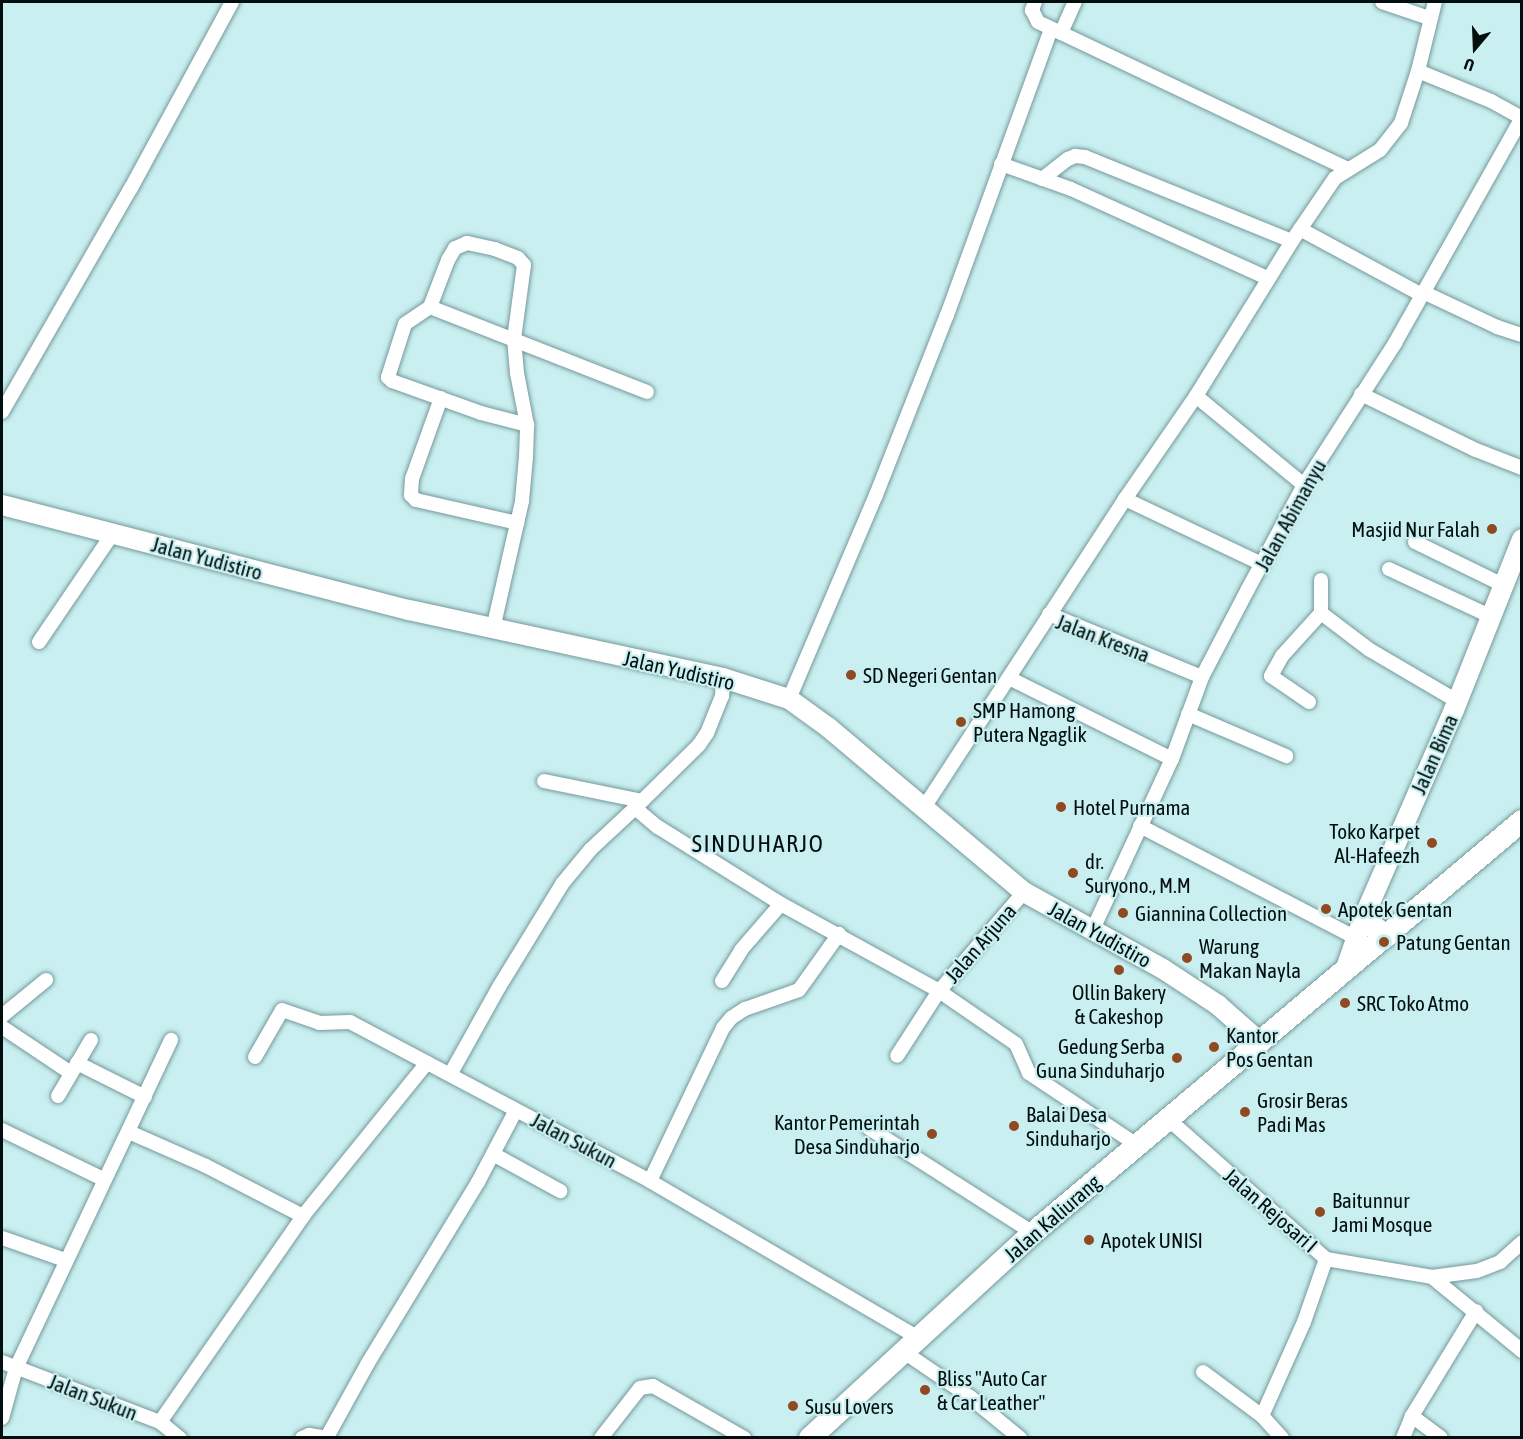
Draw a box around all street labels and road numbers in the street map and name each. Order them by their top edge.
street label: Jalan Abimanyu [1249,455,1331,575]
street label: Jalan Yudistiro [149,531,265,585]
street label: Jalan Kresna [1053,609,1153,667]
street label: Jalan Yudistiro [621,645,737,695]
street label: Jalan Bima [1405,710,1463,798]
street label: Jalan Yudistiro [1044,895,1156,973]
street label: Jalan Arjuna [939,898,1021,988]
street label: Jalan Sukun [527,1107,621,1173]
street label: Jalan Rejosari I [1219,1162,1323,1258]
street label: Jalan Kaliurang [999,1169,1105,1267]
street label: Jalan Sukun [45,1368,141,1426]

